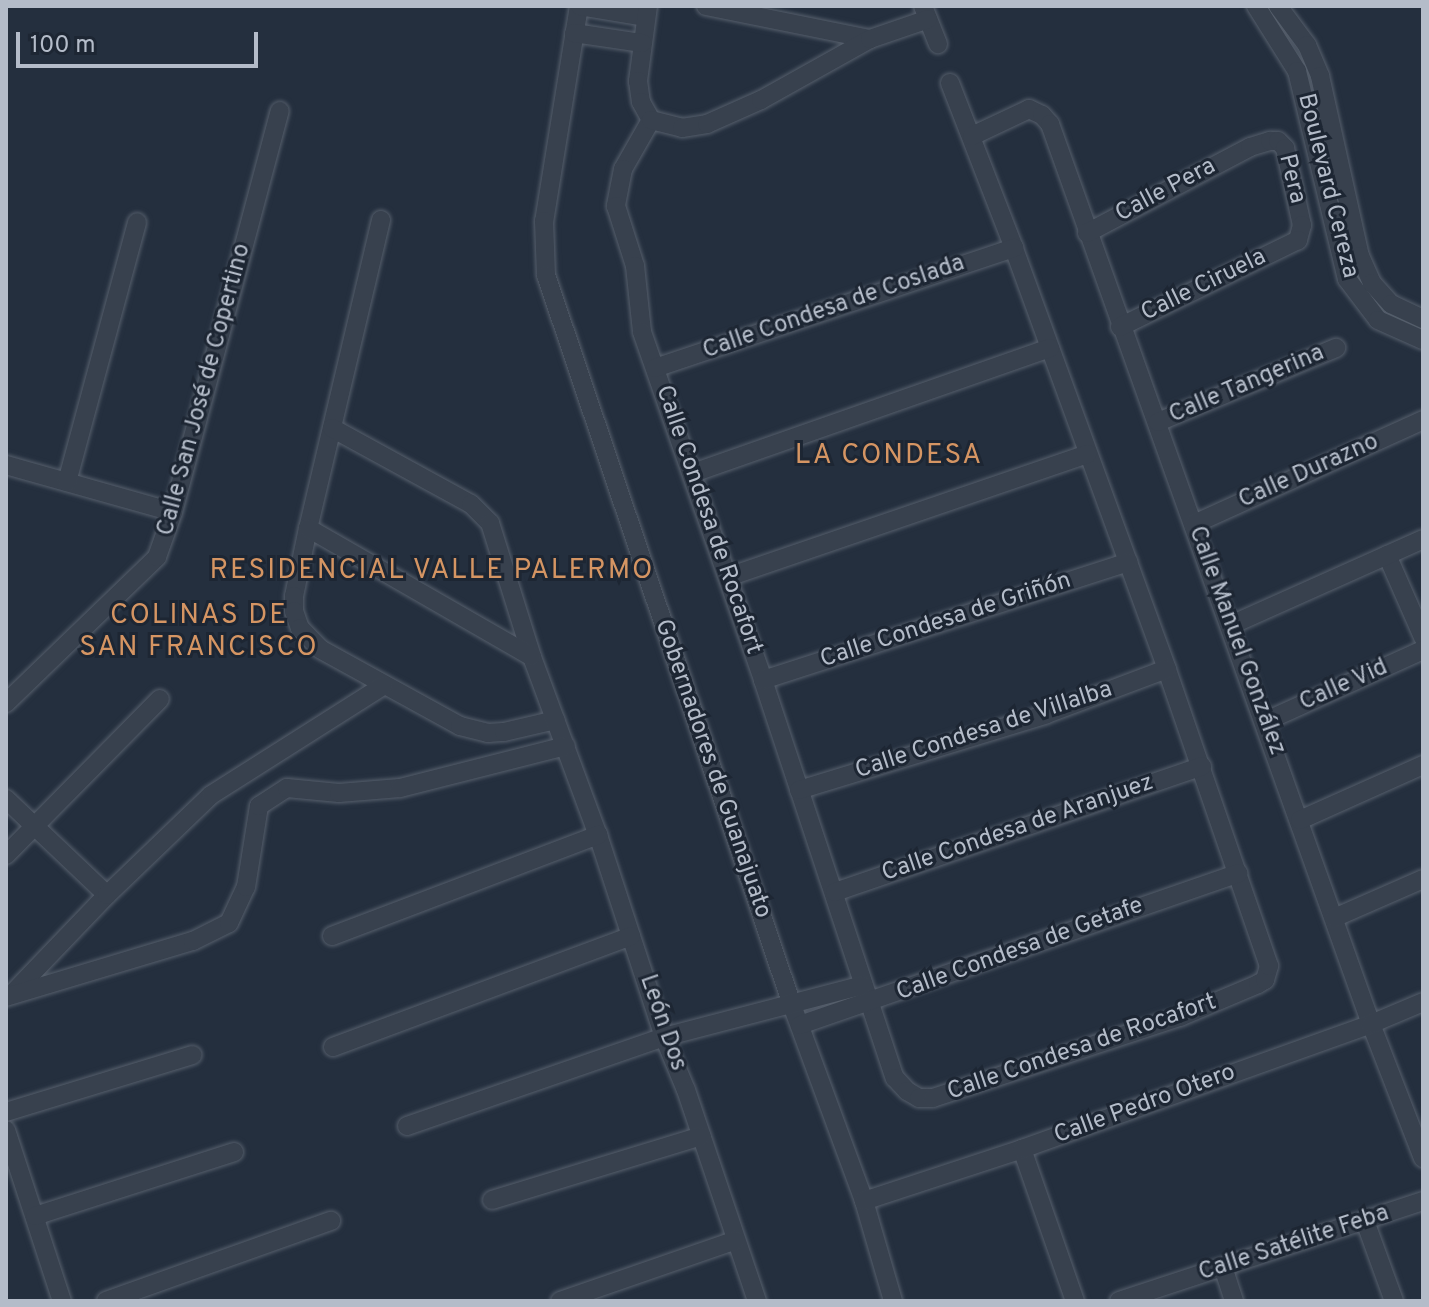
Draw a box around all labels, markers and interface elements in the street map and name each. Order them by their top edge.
scale bar [20,16,262,66]
text: 100 m [30,31,96,61]
street label: Boulevard Cereza [1290,91,1364,281]
street label: Pera [1271,151,1311,207]
street label: Calle Pera [1111,153,1221,229]
street label: Calle San José de Copertino [152,241,258,539]
street label: Calle Ciruela [1137,243,1271,329]
street label: Calle Condesa de Coslada [699,250,969,366]
street label: Calle Tangerina [1165,339,1329,431]
street label: Calle Condesa de Rocafort [648,382,768,658]
street label: Calle Durazno [1235,428,1383,516]
district label: LA CONDESA [794,439,984,473]
street label: Calle Manuel González [1181,523,1291,759]
district label: RESIDENCIAL VALLE PALERMO [209,554,655,588]
street label: Calle Condesa de Griñón [817,567,1075,675]
district label: COLINAS DE SAN FRANCISCO [79,599,319,665]
street label: Gobernadores de Guanajuato [647,616,777,922]
street label: Calle Vid [1295,654,1393,718]
street label: Calle Condesa de Villalba [852,676,1116,786]
street label: Calle Condesa de Aranjuez [878,769,1158,889]
street label: Calle Condesa de Getafe [893,892,1147,1008]
street label: León Dos [632,971,692,1075]
street label: Calle Condesa de Rocafort [944,988,1220,1108]
street label: Calle Pedro Otero [1050,1059,1240,1151]
street label: Calle Satélite Feba [1195,1200,1393,1288]

